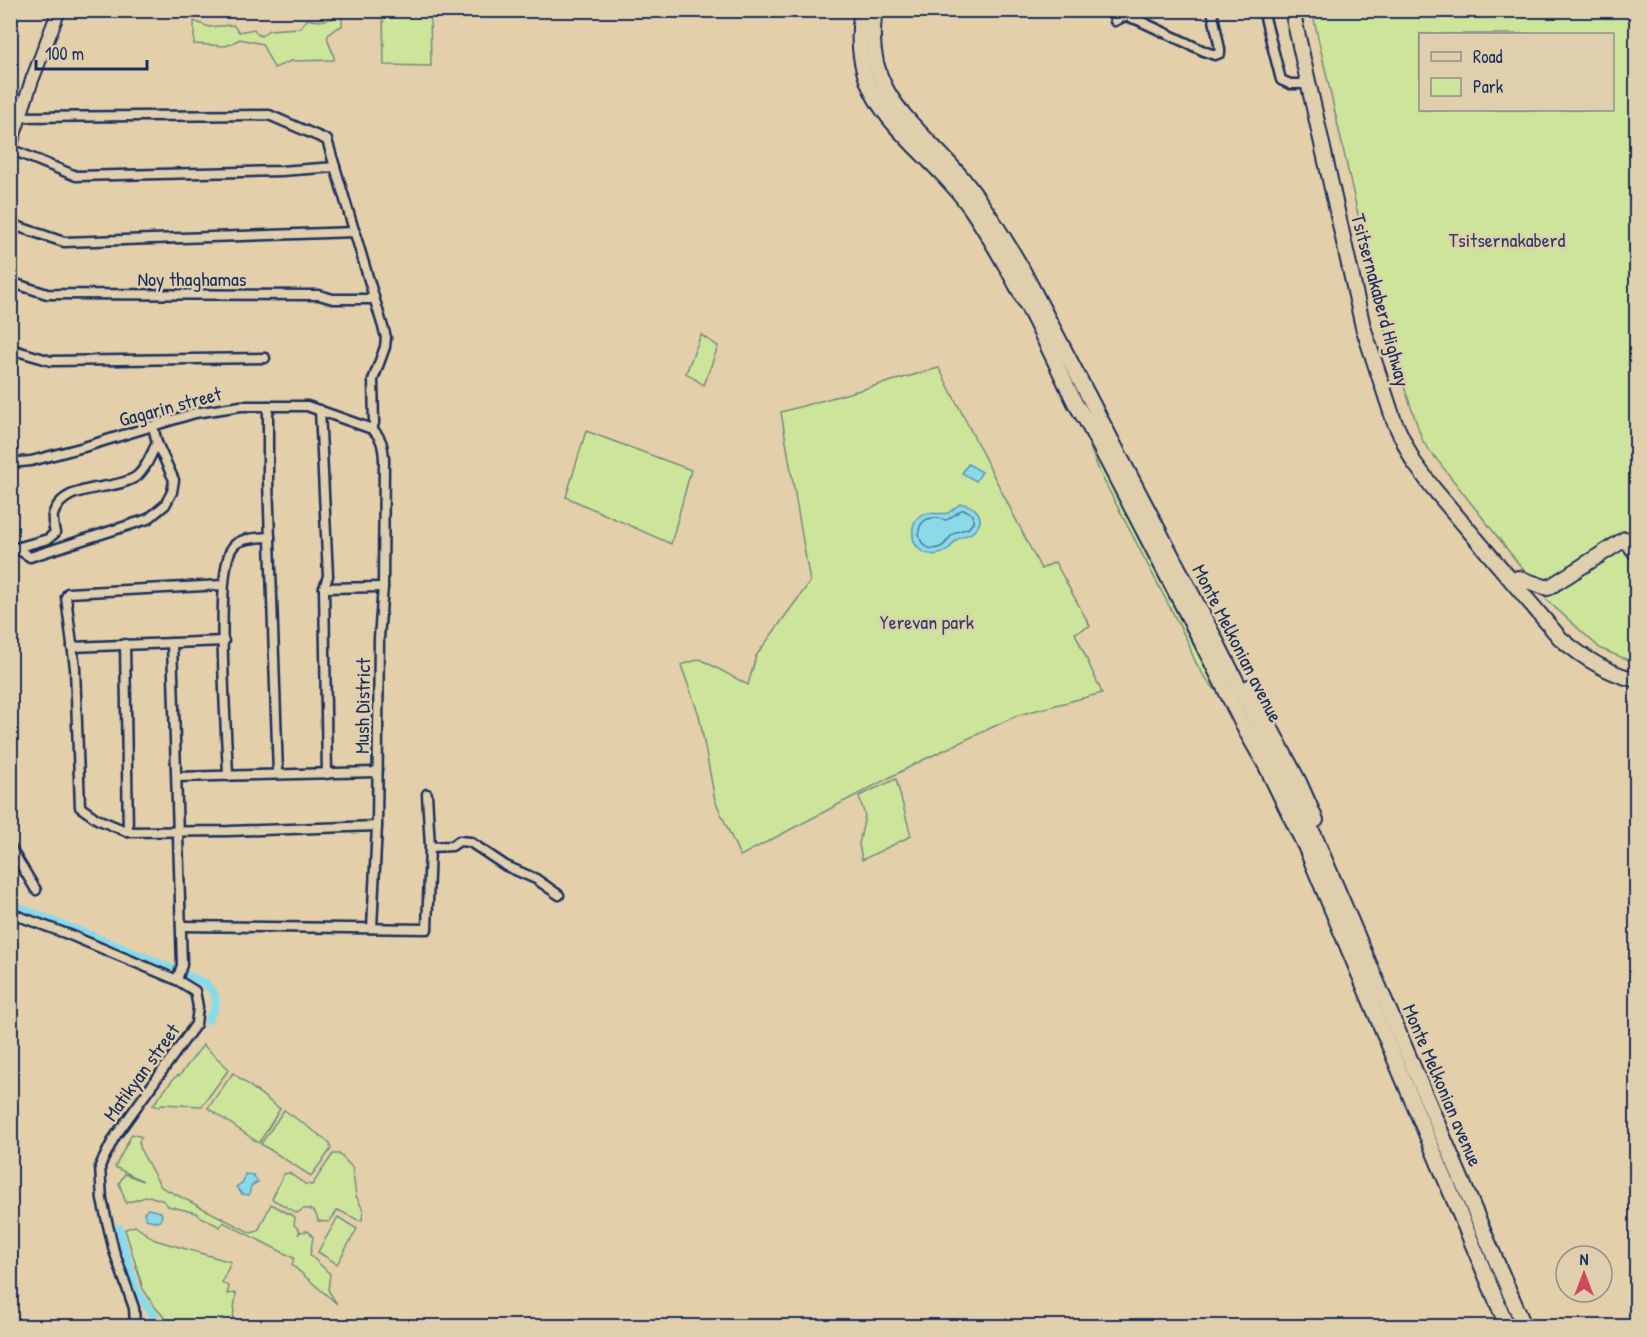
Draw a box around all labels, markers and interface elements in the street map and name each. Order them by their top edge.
scale bar [36,33,147,71]
legend [1419,33,1614,111]
text: 100 m [45,41,84,66]
text: Road [1473,44,1503,69]
text: Park [1473,74,1504,99]
street label: Tsitsernakaberd Highway [1345,211,1417,389]
park label: Tsitsernakaberd [1449,226,1565,253]
street label: Noy thaghamas [137,265,247,292]
street label: Gagarin street [116,379,225,433]
street label: Monte Melkonian avenue [1187,559,1289,727]
park label: Yerevan park [880,608,974,635]
street label: Mush District [348,657,376,754]
street label: Monte Melkonian avenue [1397,1000,1489,1170]
street label: Matikyan street [96,1017,186,1126]
north arrow [1554,1244,1614,1304]
text: N [1580,1248,1589,1270]

